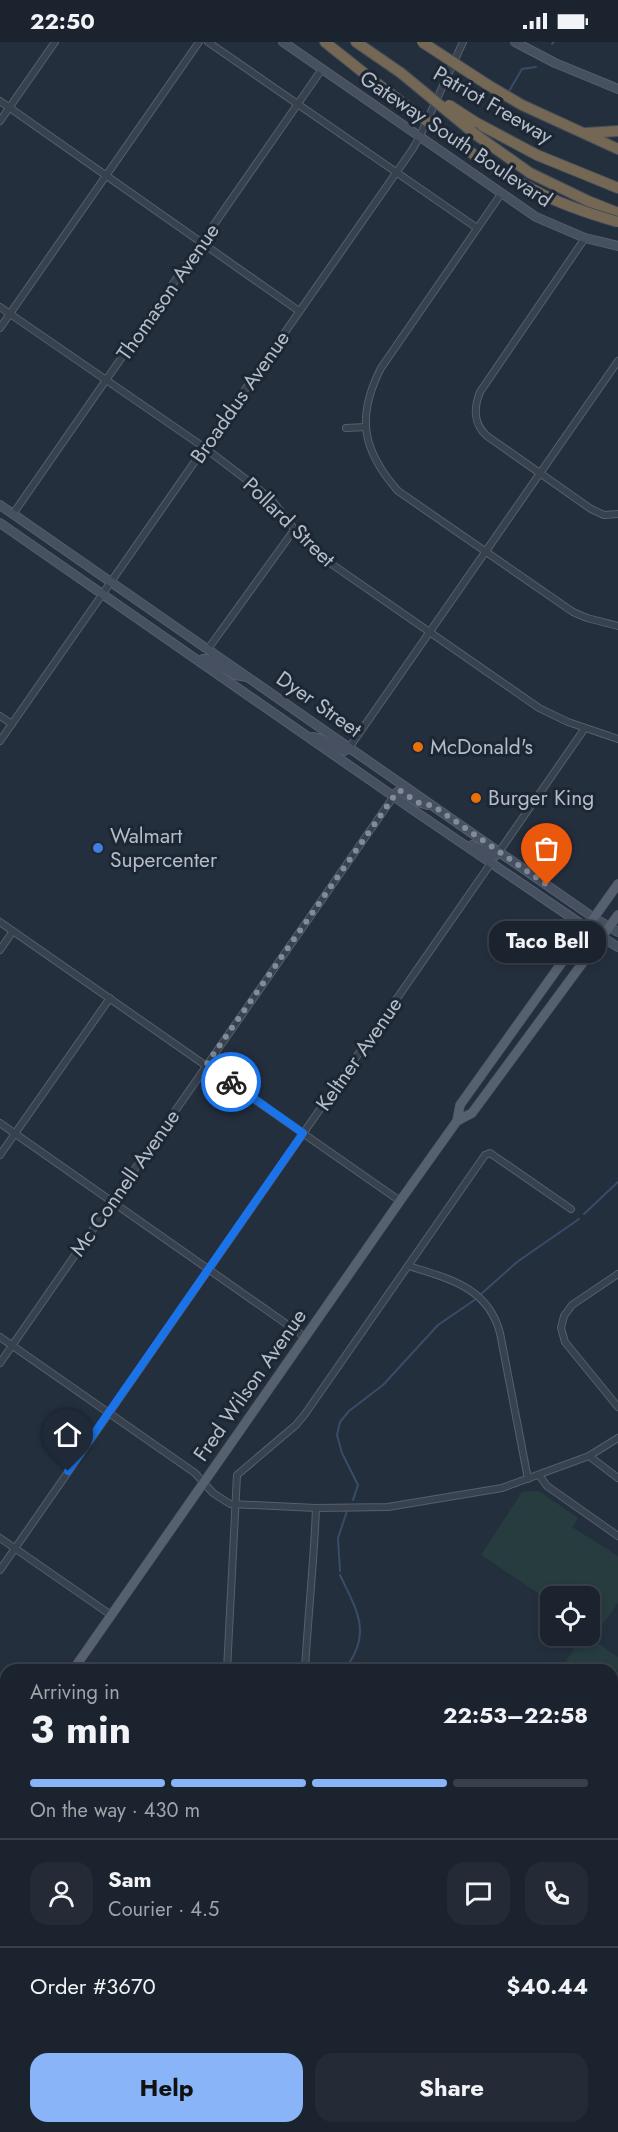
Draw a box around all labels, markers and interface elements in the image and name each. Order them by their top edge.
text: 22:50 [30,5,95,37]
street label: Patriot Freeway [428,59,559,152]
street label: Gateway South Boulevard [354,63,558,215]
street label: Thomason Avenue [109,217,227,367]
street label: Broaddus Avenue [183,325,297,469]
street label: Pollard Street [236,470,342,574]
street label: Dyer Street [270,664,368,744]
place label: McDonald's [430,732,533,762]
marker: McDonald's [411,740,425,754]
place label: Burger King [488,783,594,813]
marker: Burger King [469,791,483,805]
place label: Walmart Supercenter [110,821,218,875]
pin [521,823,572,885]
icon: bag [530,832,563,865]
marker: Walmart Supercenter [91,841,105,855]
callout: Taco Bell [488,921,606,963]
text: Taco Bell [506,927,589,956]
street label: Keltner Avenue [309,991,409,1117]
courier [201,1052,261,1112]
icon: bike [215,1066,248,1099]
street label: Mc Connell Avenue [63,1103,187,1263]
street label: Fred Wilson Avenue [186,1303,314,1467]
pin [42,1409,93,1471]
icon: home [51,1418,84,1451]
map controls [540,1586,600,1646]
button: locate [540,1586,600,1646]
text: Arriving in [30,1678,120,1707]
text: 22:53–22:58 [443,1699,588,1731]
text: 3 min [30,1701,131,1758]
text: On the way · 430 m [30,1796,200,1825]
button: person [30,1862,93,1925]
button: chat [447,1862,510,1925]
button: phone [525,1862,588,1925]
text: Sam [108,1863,152,1895]
text: Courier · 4.5 [108,1895,219,1924]
text: Order #3670 [30,1970,156,2002]
text: $40.44 [507,1970,588,2002]
button: Help [30,2053,303,2122]
button: Share [315,2053,588,2122]

